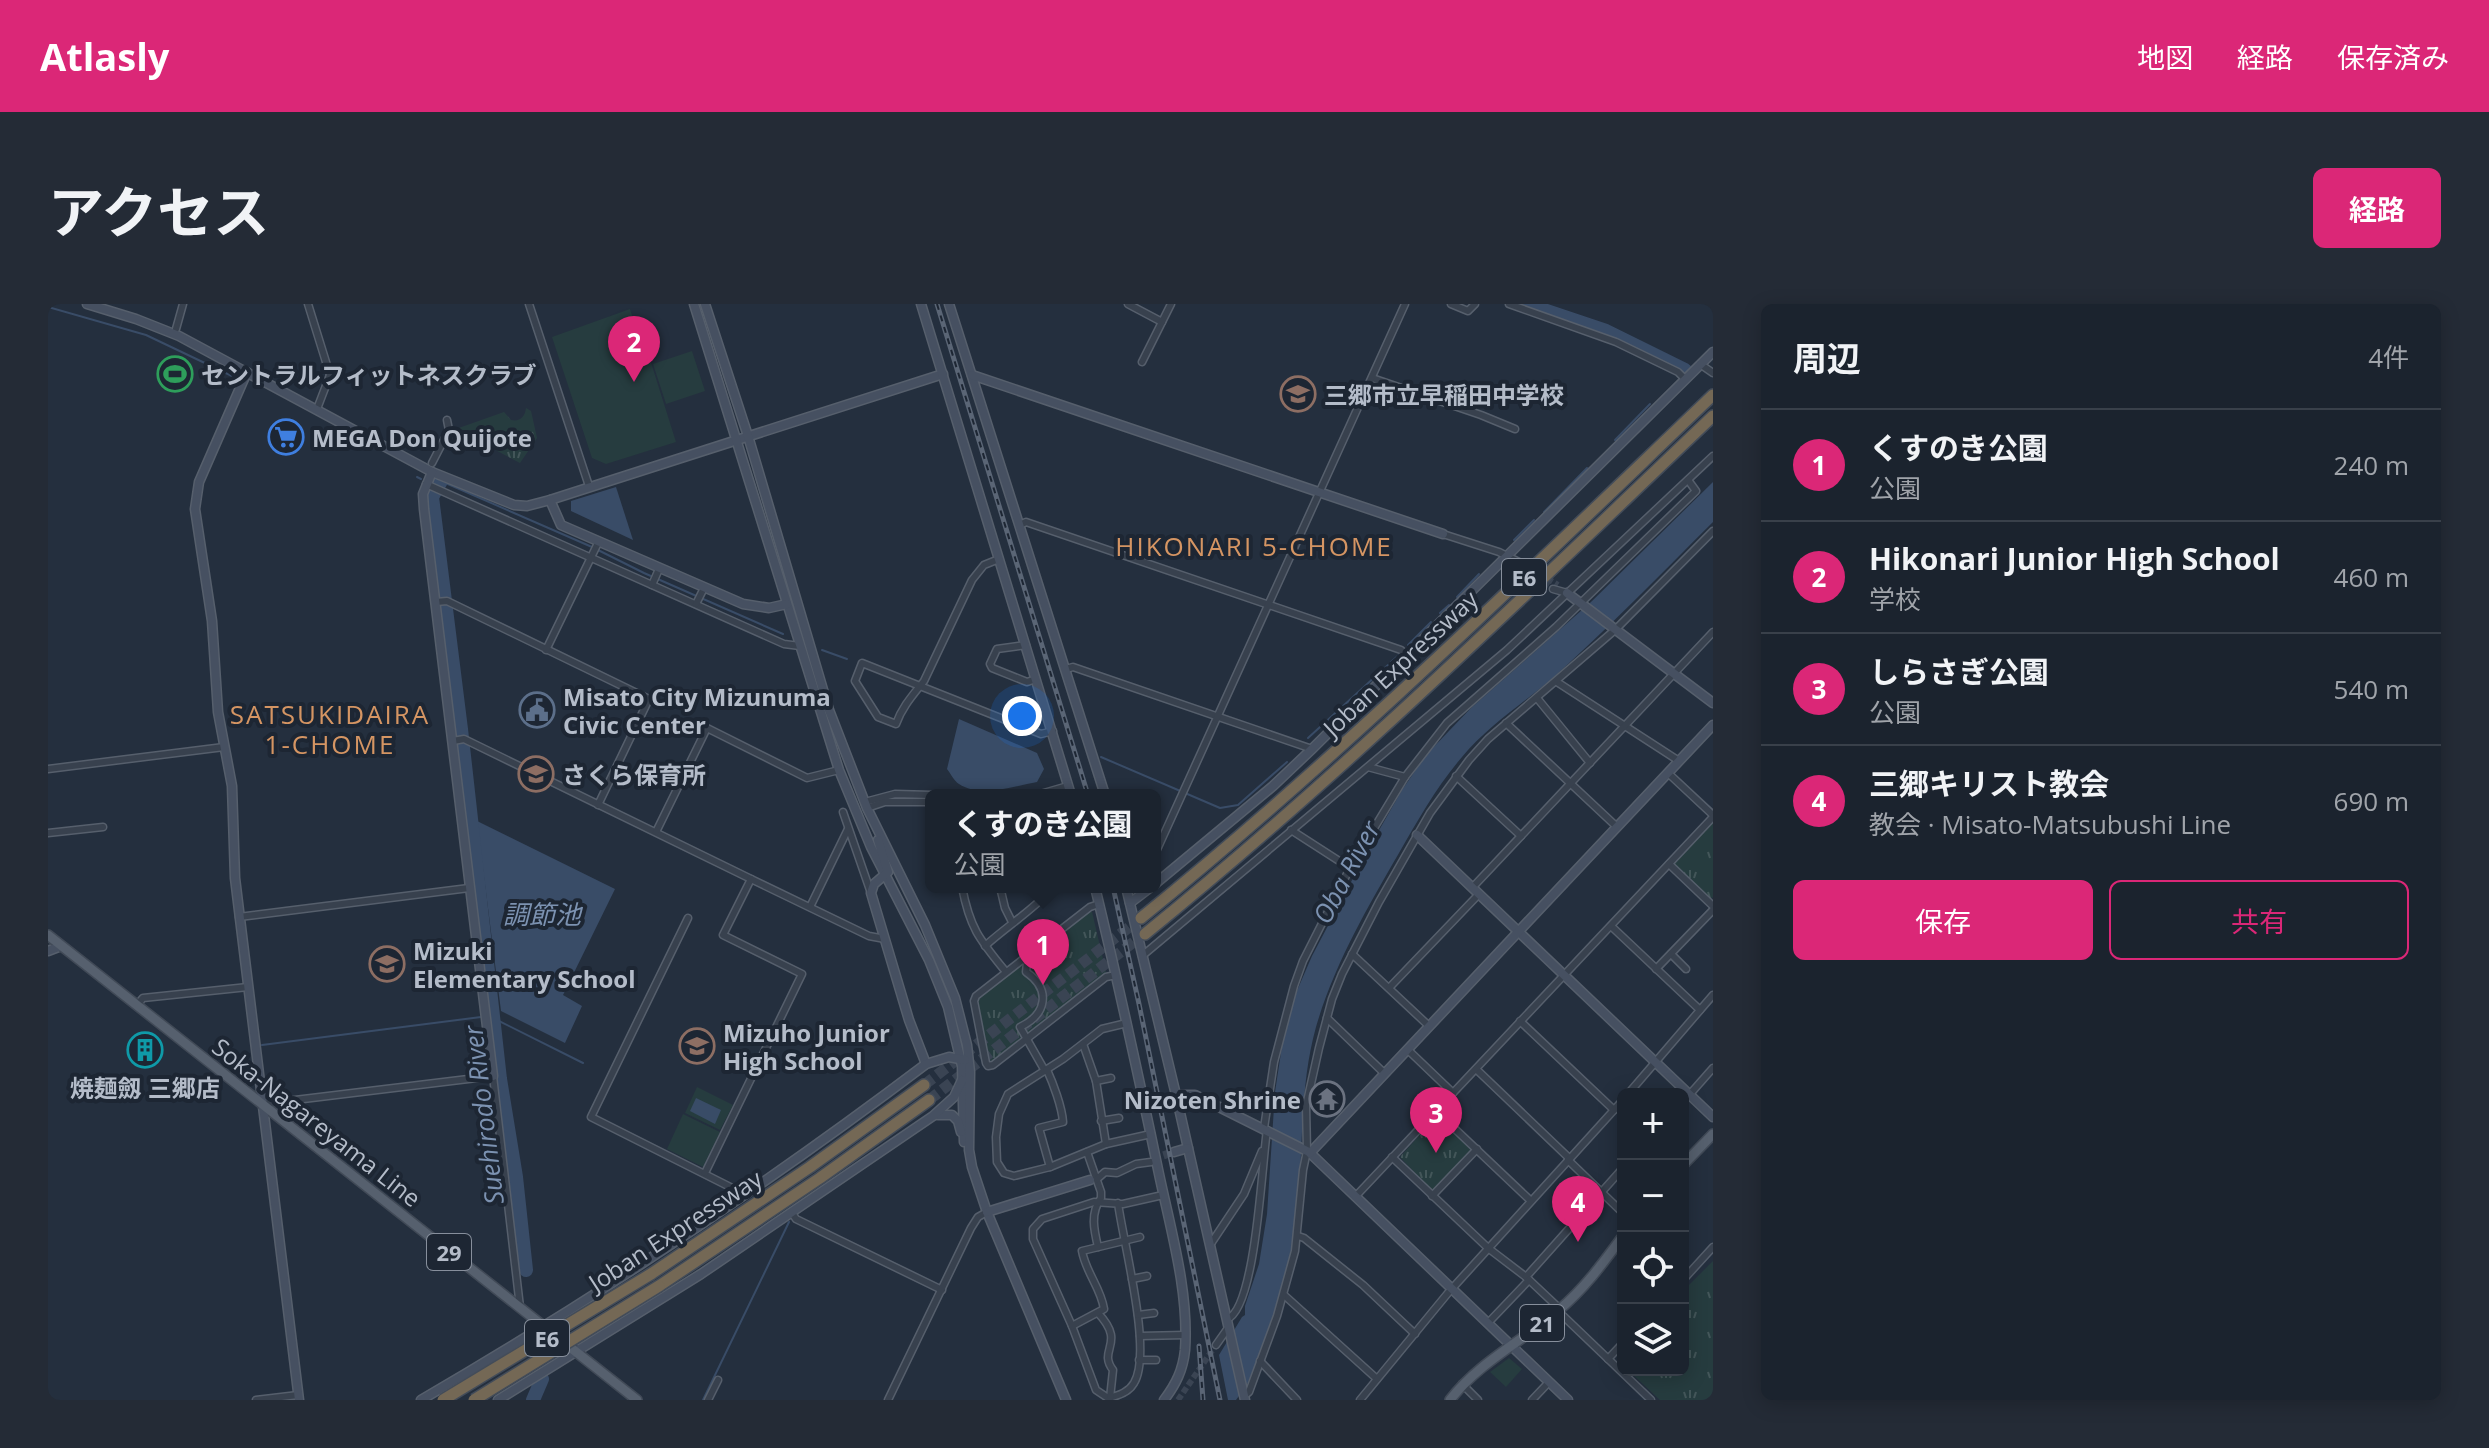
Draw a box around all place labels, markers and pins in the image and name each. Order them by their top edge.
pin: 2 [608,316,660,382]
sports icon: セントラルフィットネスクラブ [156,355,194,393]
place label: セントラルフィットネスクラブ [201,358,537,391]
school or university icon: 三郷市立早稲田中学校 [1279,375,1317,413]
place label: 三郷市立早稲田中学校 [1324,378,1564,411]
supermarket icon: MEGA Don Quijote [267,418,305,456]
place label: MEGA Don Quijote [312,421,532,454]
place label: Misato City Mizunuma Civic Center [563,680,831,741]
public building icon: Misato City Mizunuma Civic Center [518,691,556,729]
school or university icon: さくら保育所 [517,755,555,793]
place label: さくら保育所 [562,758,706,791]
pin: 1 [1017,919,1069,985]
place label: Mizuki Elementary School [413,934,636,995]
school or university icon: Mizuki Elementary School [368,945,406,983]
place label: Mizuho Junior High School [723,1016,890,1077]
school or university icon: Mizuho Junior High School [678,1027,716,1065]
building icon: 焼麺劔 三郷店 [126,1031,164,1069]
place label: 焼麺劔 三郷店 [70,1071,220,1104]
temple icon: Nizoten Shrine [1308,1080,1346,1118]
place label: Nizoten Shrine [1124,1083,1301,1116]
pin: 3 [1410,1087,1462,1153]
pin: 4 [1552,1176,1604,1242]

